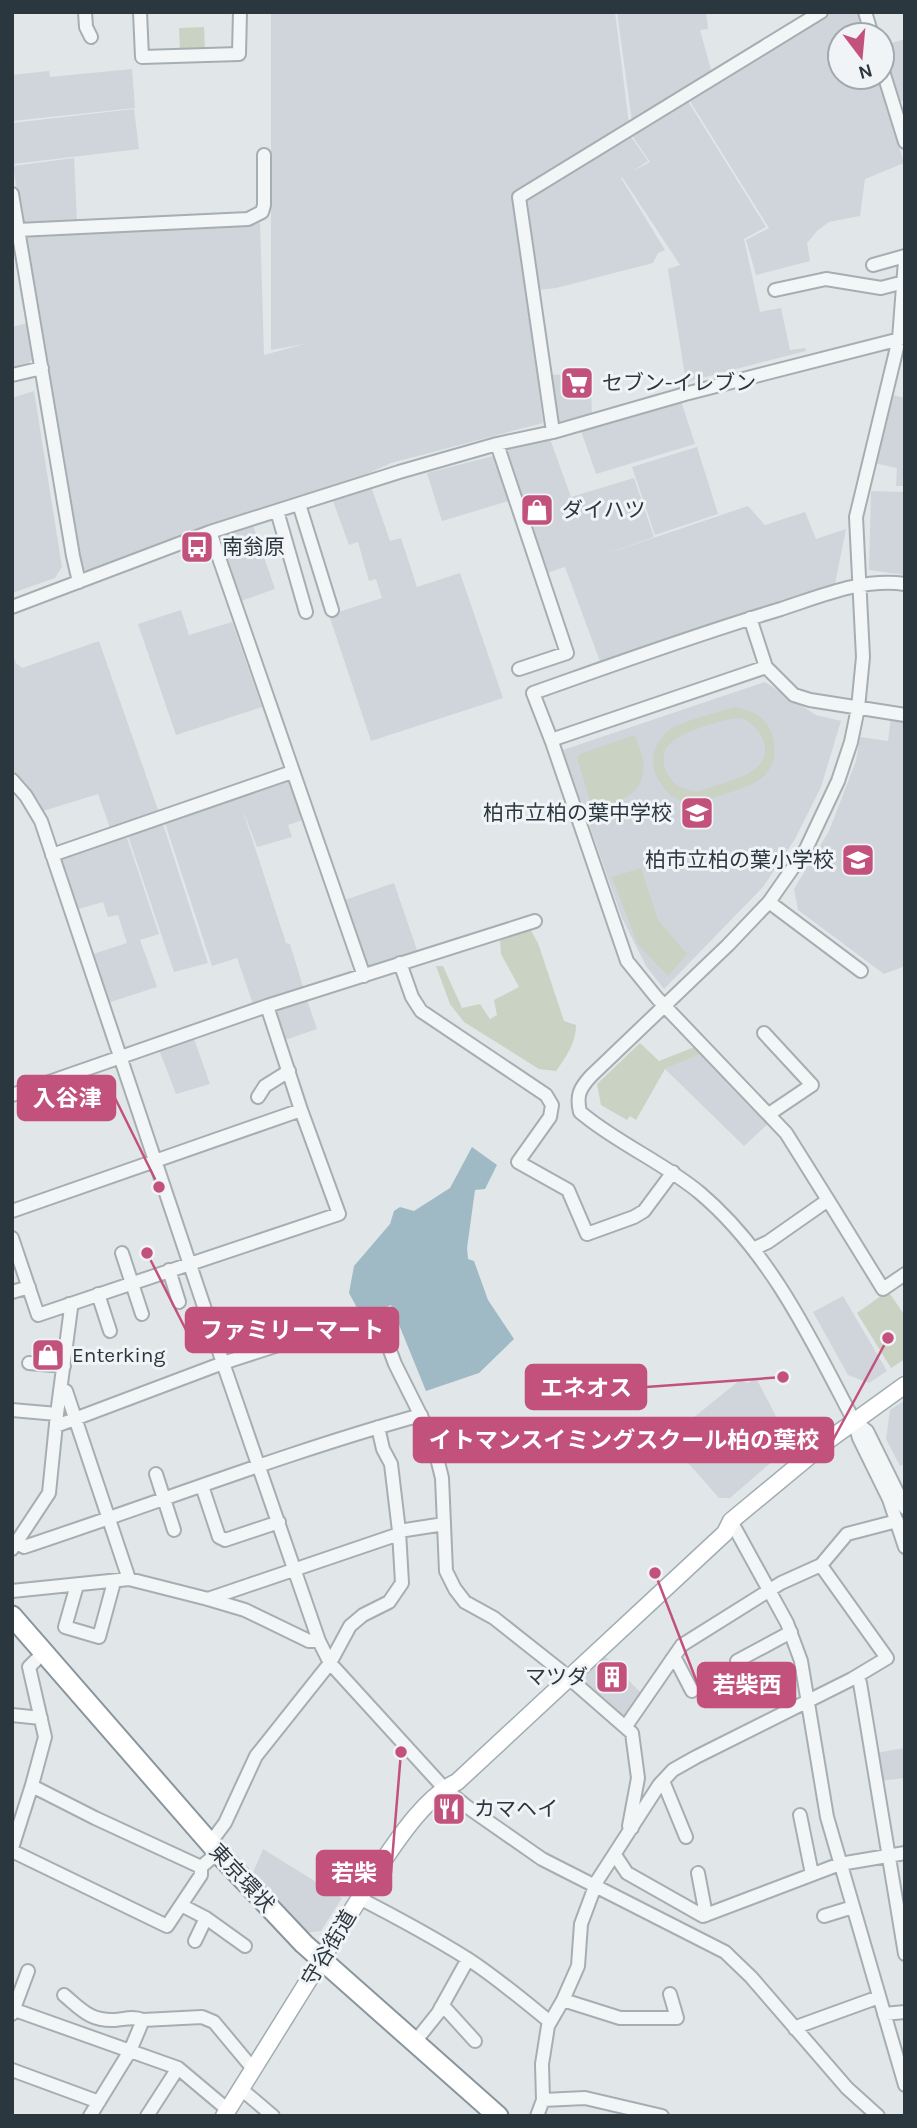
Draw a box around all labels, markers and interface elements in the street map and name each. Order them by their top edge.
north arrow [826,21,896,91]
text: N [856,59,875,84]
supermarket icon: セブン-イレブン [558,364,596,402]
place label: セブン-イレブン [602,371,756,395]
shop icon: ダイハツ [518,491,556,529]
place label: ダイハツ [562,498,646,522]
bus stop icon: 南翁原 [178,528,216,566]
place label: 南翁原 [222,535,285,559]
school or university icon: 柏市立柏の葉中学校 [678,794,716,832]
place label: 柏市立柏の葉中学校 [483,801,672,825]
school or university icon: 柏市立柏の葉小学校 [839,841,877,879]
place label: 柏市立柏の葉小学校 [645,848,834,872]
callout: 入谷津 [18,1076,115,1120]
text: 入谷津 [33,1085,102,1112]
callout: ファミリーマート [186,1308,398,1352]
text: ファミリーマート [200,1317,384,1344]
shop icon: Enterking [29,1336,67,1374]
place label: Enterking [72,1343,166,1367]
callout: エネオス [526,1365,646,1409]
text: エネオス [540,1375,632,1402]
callout: イトマンスイミングスクール柏の葉校 [414,1418,833,1462]
text: イトマンスイミングスクール柏の葉校 [429,1427,819,1454]
building icon: マツダ [593,1658,631,1696]
callout: 若柴西 [698,1663,795,1707]
place label: マツダ [525,1665,588,1689]
text: 若柴西 [713,1672,782,1699]
restaurant icon: カマヘイ [430,1790,468,1828]
place label: カマヘイ [474,1797,558,1821]
street label: 東京環状 [205,1839,279,1917]
callout: 若柴 [317,1851,391,1895]
text: 若柴 [331,1860,377,1887]
street label: 守谷街道 [297,1906,361,1990]

